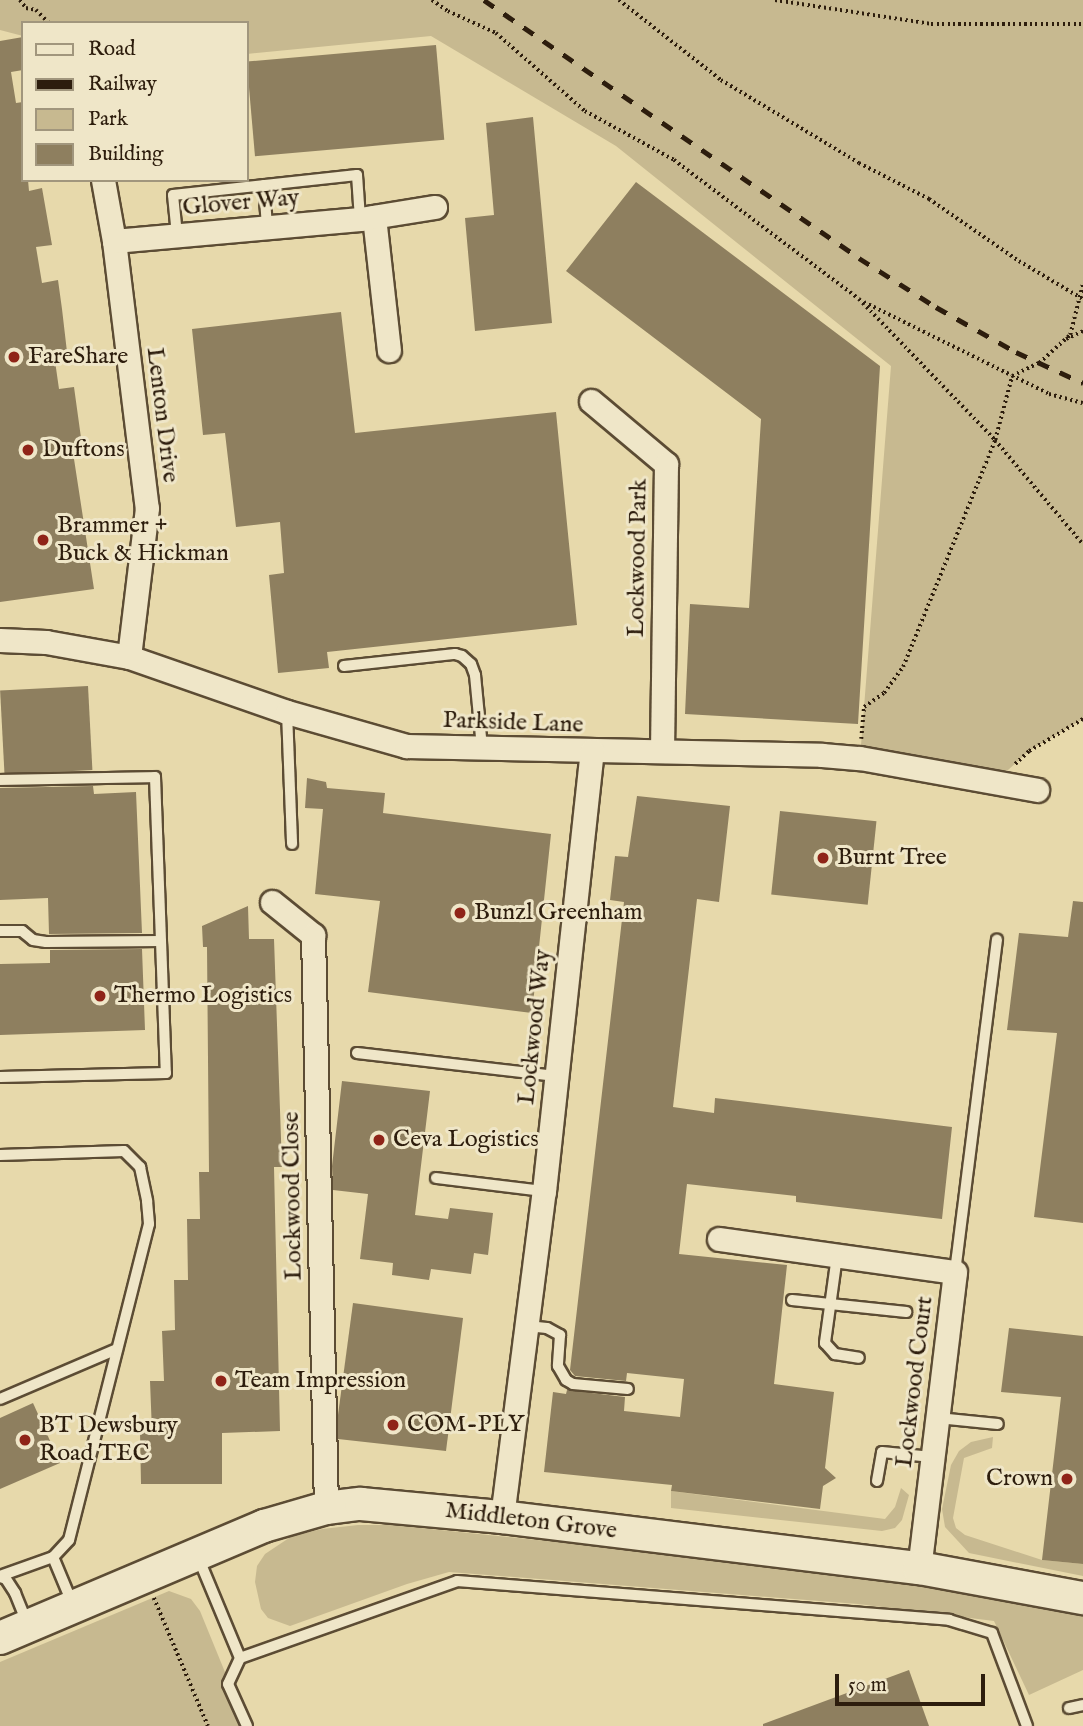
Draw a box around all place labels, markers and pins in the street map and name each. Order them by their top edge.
place label: FareShare [28,343,128,371]
marker: FareShare [6,349,22,365]
place label: Duftons [42,436,125,464]
marker: Duftons [20,442,36,458]
place label: Brammer + Buck & Hickman [57,512,229,568]
marker: Brammer + Buck & Hickman [35,532,51,548]
place label: Burnt Tree [837,844,947,872]
marker: Burnt Tree [815,850,831,866]
place label: Bunzl Greenham [474,899,642,927]
marker: Bunzl Greenham [452,905,468,921]
place label: Thermo Logistics [114,982,292,1010]
marker: Thermo Logistics [92,988,108,1004]
place label: Ceva Logistics [393,1126,539,1154]
marker: Ceva Logistics [371,1132,387,1148]
place label: Team Impression [235,1367,406,1395]
marker: Team Impression [213,1373,229,1389]
place label: COM-PLY [407,1411,524,1439]
place label: BT Dewsbury Road TEC [39,1412,178,1468]
marker: COM-PLY [385,1417,401,1433]
marker: BT Dewsbury Road TEC [17,1432,33,1448]
place label: Crown [986,1465,1053,1493]
marker: Crown [1059,1471,1075,1487]

